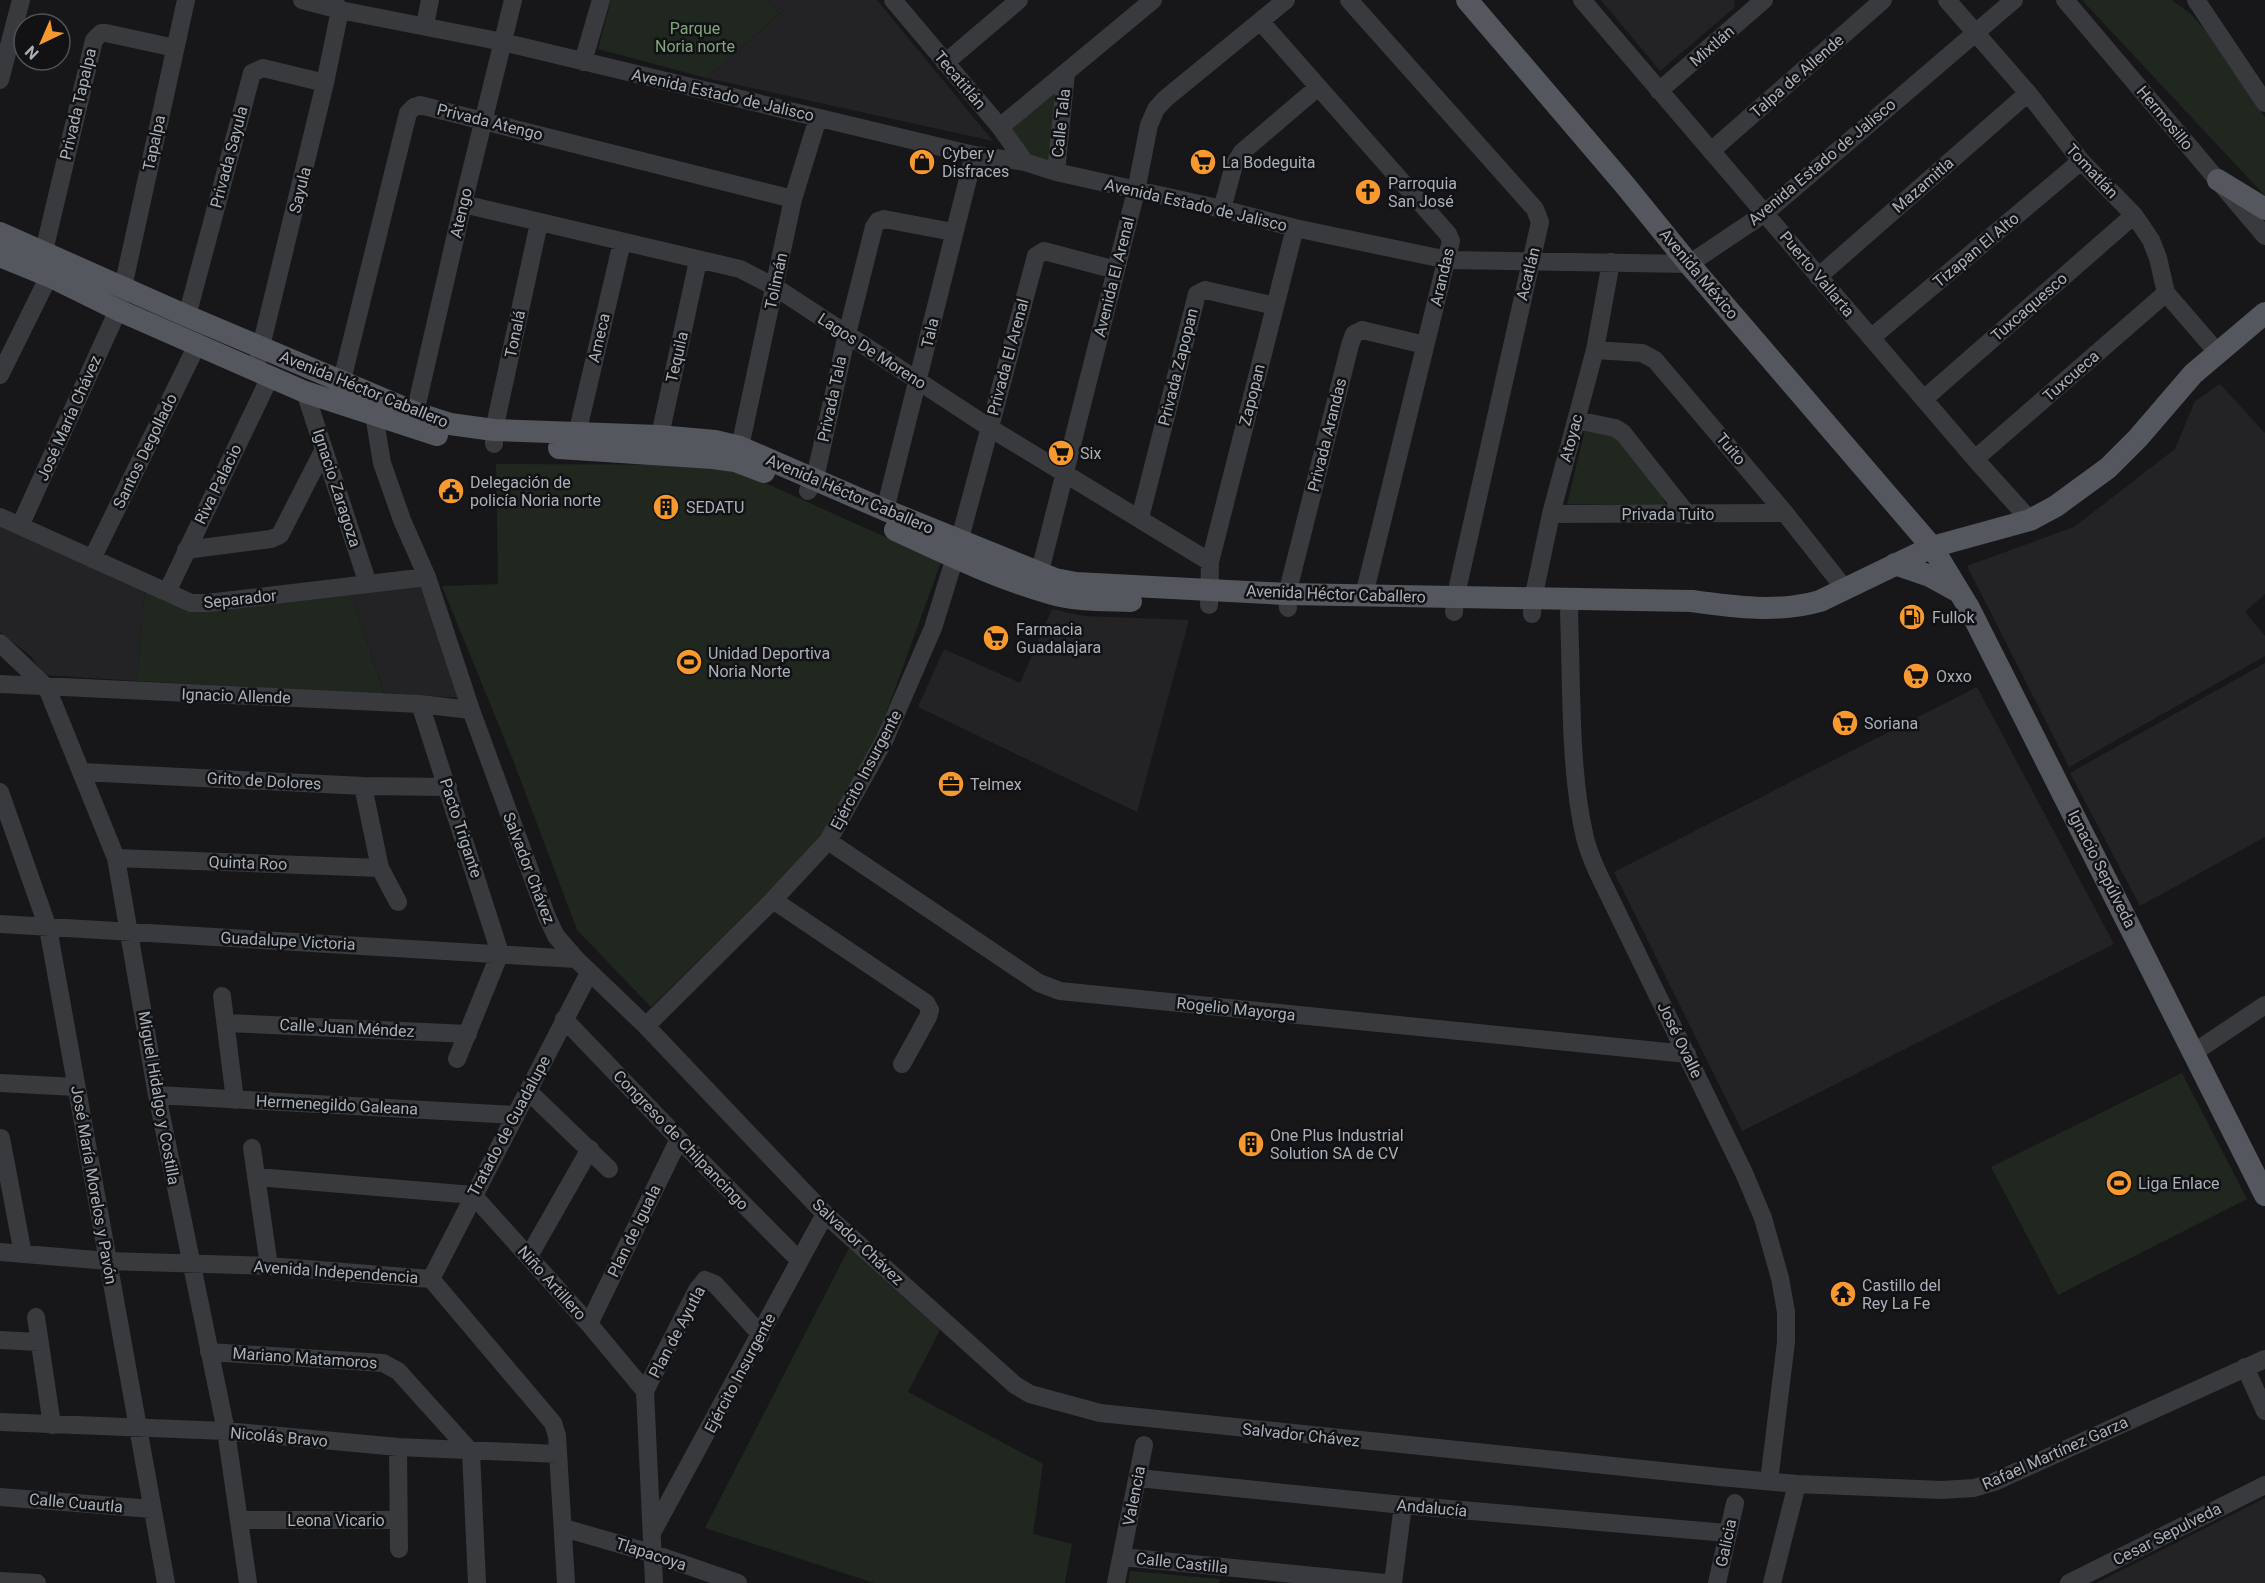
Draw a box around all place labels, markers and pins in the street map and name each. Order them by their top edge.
place label: Cyber y Disfraces [942,144,1009,181]
shop icon: Cyber y Disfraces [907,147,937,177]
supermarket icon: La Bodeguita [1188,147,1218,177]
place label: La Bodeguita [1222,153,1316,172]
place label: Parroquia San José [1388,174,1457,211]
church icon: Parroquia San José [1353,177,1383,207]
supermarket icon: Six [1046,438,1076,468]
place label: Six [1080,444,1101,463]
place label: Delegación de policía Noria norte [470,473,601,510]
public building icon: Delegación de policía Noria norte [436,476,466,506]
building icon: SEDATU [651,492,681,522]
place label: SEDATU [686,498,744,517]
fuel station icon: Fullok [1897,602,1927,632]
place label: Fullok [1932,608,1975,627]
place label: Farmacia Guadalajara [1016,620,1101,657]
supermarket icon: Farmacia Guadalajara [981,623,1011,653]
place label: Unidad Deportiva Noria Norte [708,644,830,681]
sports icon: Unidad Deportiva Noria Norte [674,647,704,677]
supermarket icon: Oxxo [1901,661,1931,691]
place label: Oxxo [1936,667,1972,686]
supermarket icon: Soriana [1830,708,1860,738]
place label: Soriana [1864,714,1918,733]
office icon: Telmex [936,769,966,799]
place label: Telmex [970,775,1022,794]
place label: One Plus Industrial Solution SA de CV [1270,1126,1404,1163]
building icon: One Plus Industrial Solution SA de CV [1236,1129,1266,1159]
sports icon: Liga Enlace [2104,1168,2134,1198]
place label: Liga Enlace [2138,1174,2220,1193]
place label: Castillo del Rey La Fe [1862,1276,1941,1313]
temple icon: Castillo del Rey La Fe [1828,1279,1858,1309]

